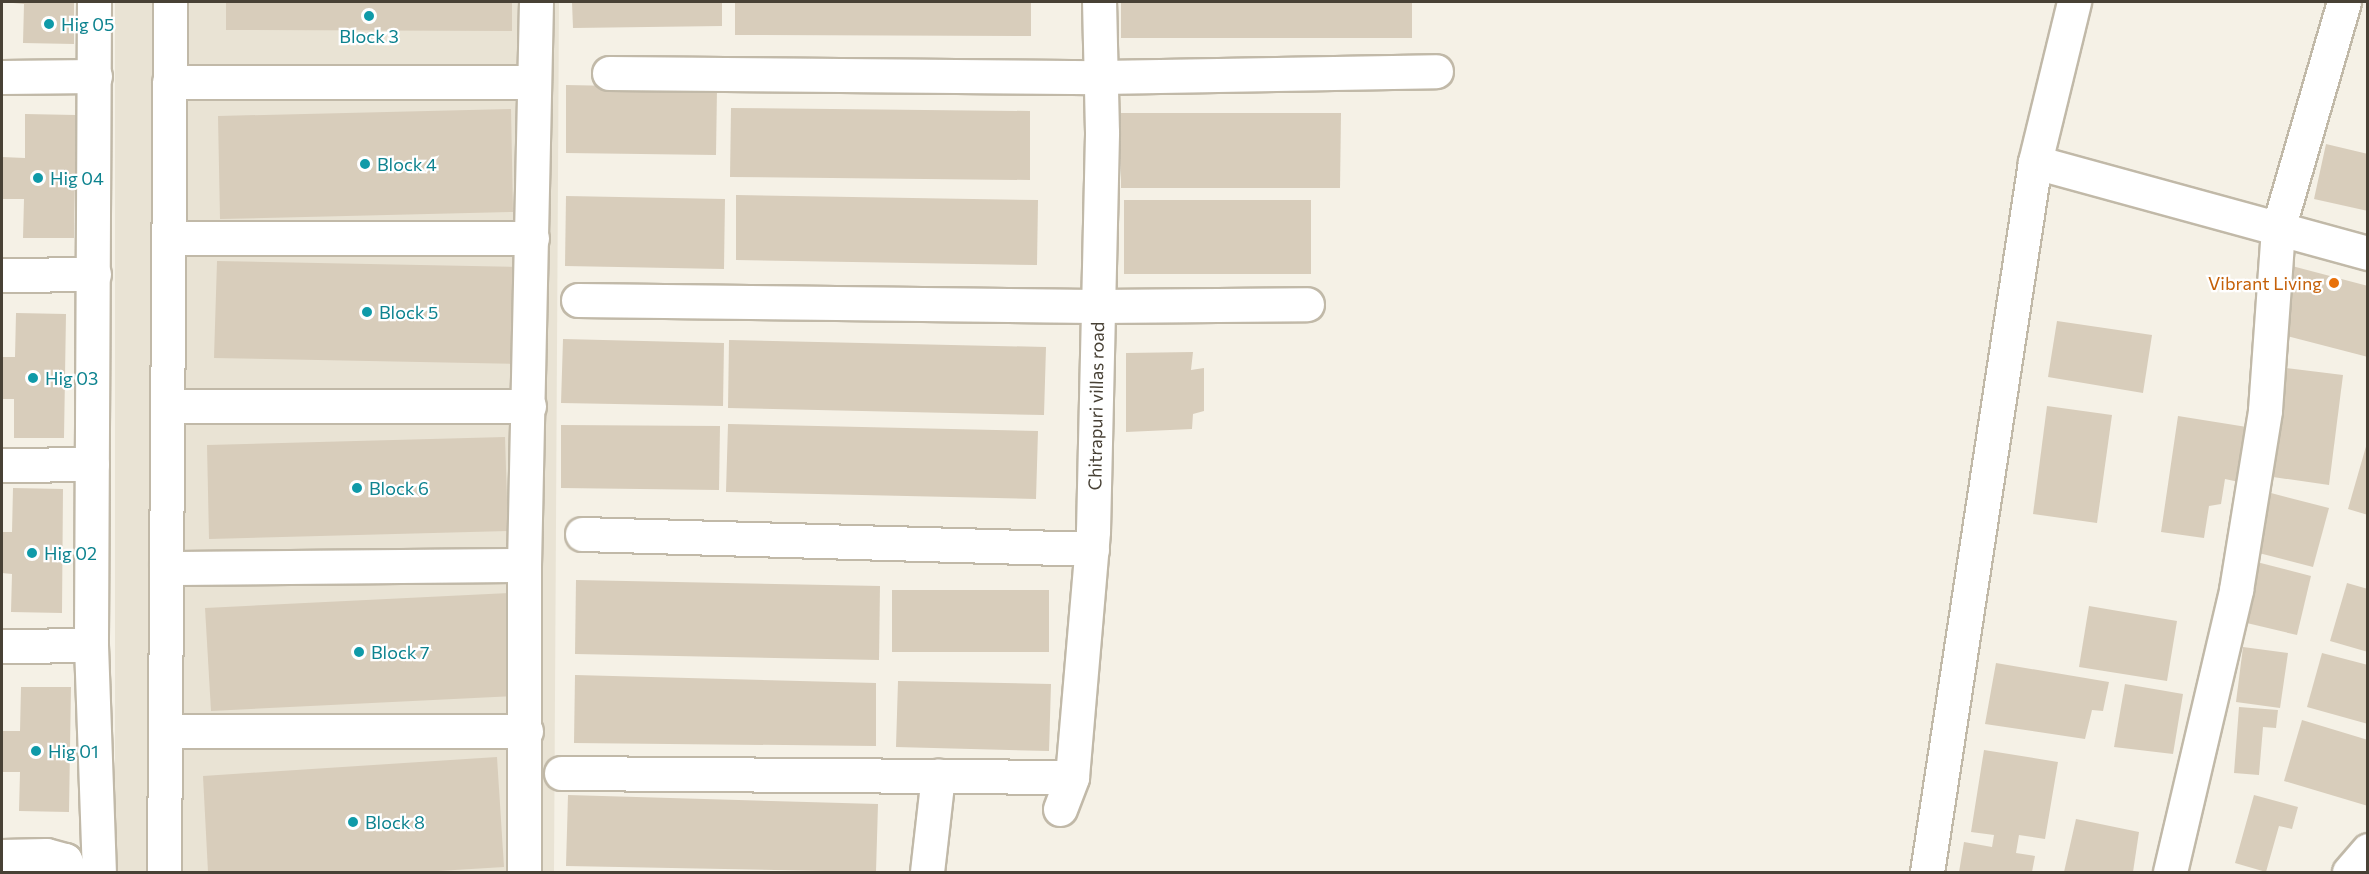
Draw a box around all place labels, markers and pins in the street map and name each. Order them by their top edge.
marker: Block 3 [362,9,376,23]
place label: Hig 05 [61,13,114,35]
marker: Hig 05 [42,17,56,31]
place label: Block 3 [339,25,399,47]
place label: Block 4 [377,153,437,175]
marker: Block 4 [358,157,372,171]
place label: Hig 04 [50,167,104,189]
marker: Hig 04 [31,171,45,185]
place label: Vibrant Living [2208,272,2322,294]
marker: Vibrant Living [2327,276,2341,290]
place label: Block 5 [379,301,438,323]
marker: Block 5 [360,305,374,319]
place label: Hig 03 [45,367,98,389]
marker: Hig 03 [26,371,40,385]
place label: Block 6 [369,477,429,499]
marker: Block 6 [350,481,364,495]
place label: Hig 02 [44,542,97,564]
marker: Hig 02 [25,546,39,560]
place label: Block 7 [371,641,430,663]
marker: Block 7 [352,645,366,659]
place label: Hig 01 [48,740,99,762]
marker: Hig 01 [29,744,43,758]
place label: Block 8 [365,811,425,833]
marker: Block 8 [346,815,360,829]

